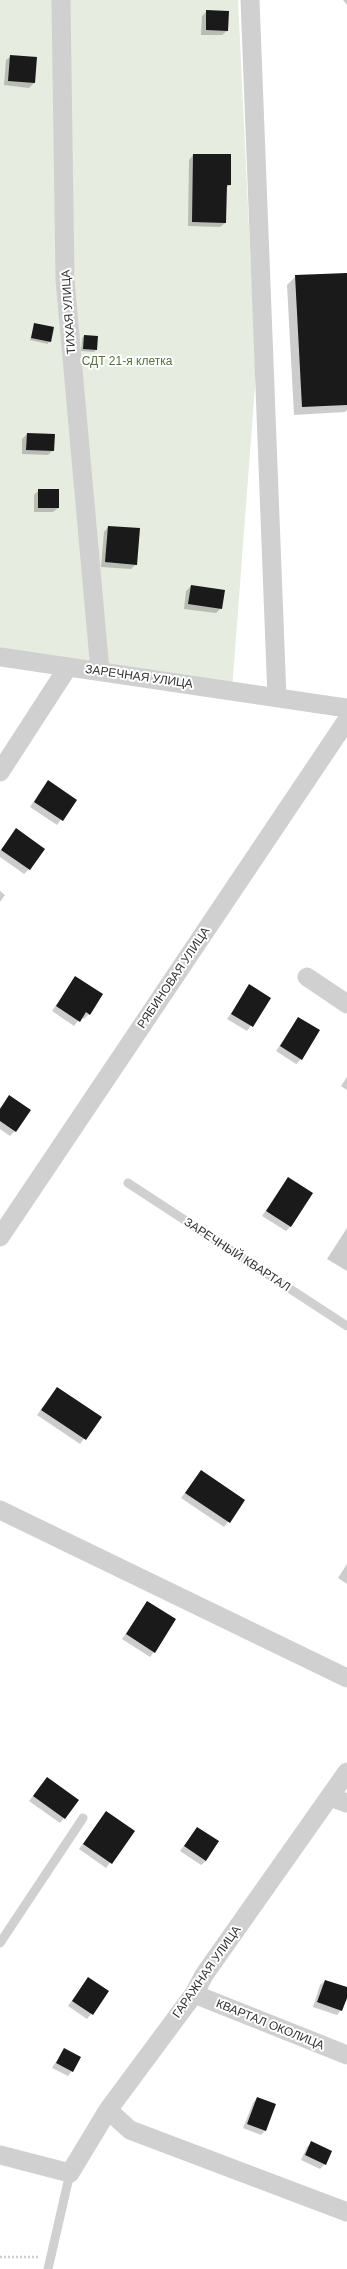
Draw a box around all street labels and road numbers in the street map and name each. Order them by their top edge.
street label: ТИХАЯ УЛИЦА [59,269,79,355]
street label: ЗАРЕЧНАЯ УЛИЦА [84,662,194,692]
street label: РЯБИНОВАЯ УЛИЦА [135,925,213,1031]
street label: ЗАРЕЧНЫЙ КВАРТАЛ [181,1215,293,1295]
street label: ГАРАЖНАЯ УЛИЦА [170,1923,244,2021]
street label: КВАРТАЛ ОКОЛИЦА [214,1997,326,2053]

